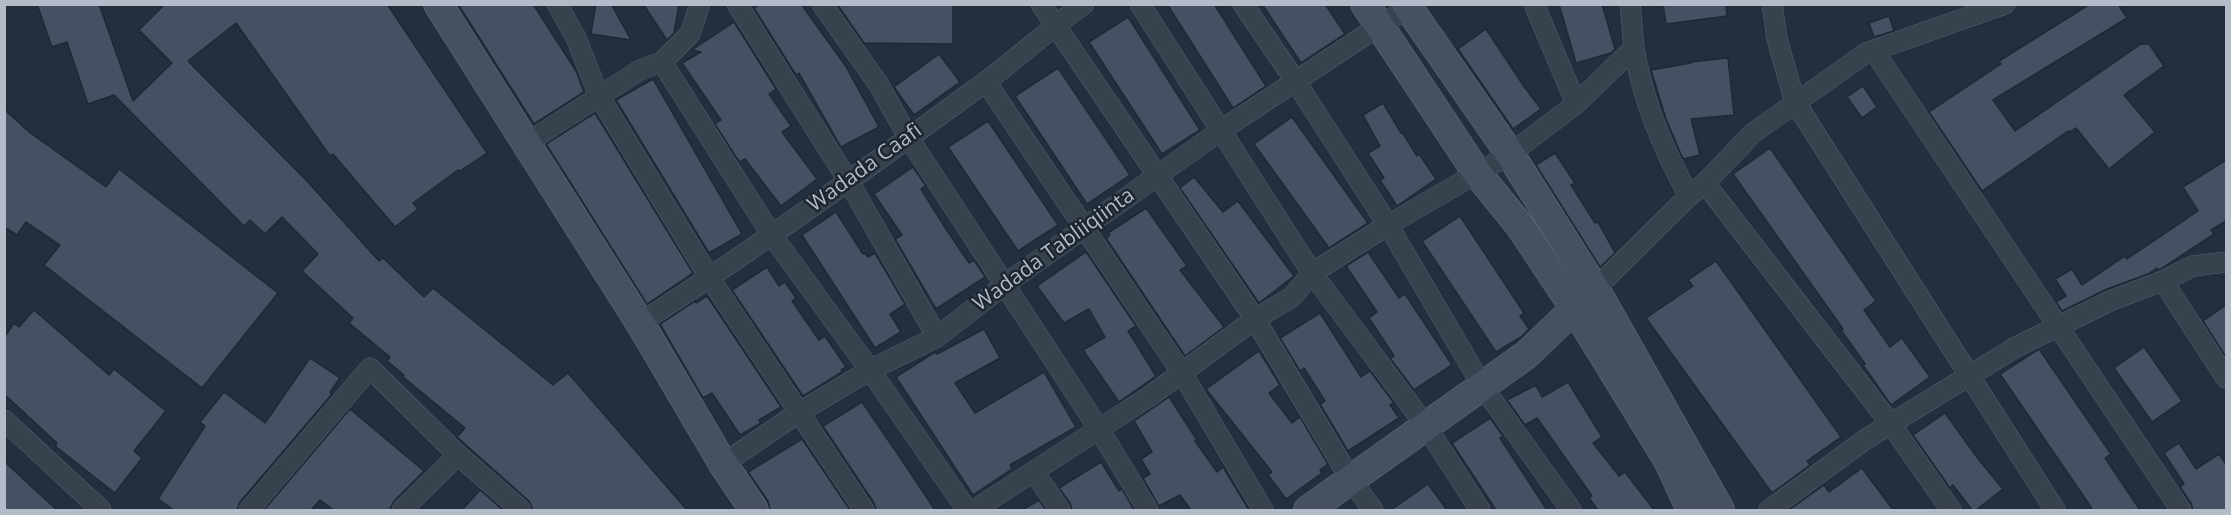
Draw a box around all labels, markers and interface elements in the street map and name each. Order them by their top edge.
street label: Wadada Caafi [803,118,927,218]
street label: Wadada Tabliiqiinta [969,183,1139,317]

